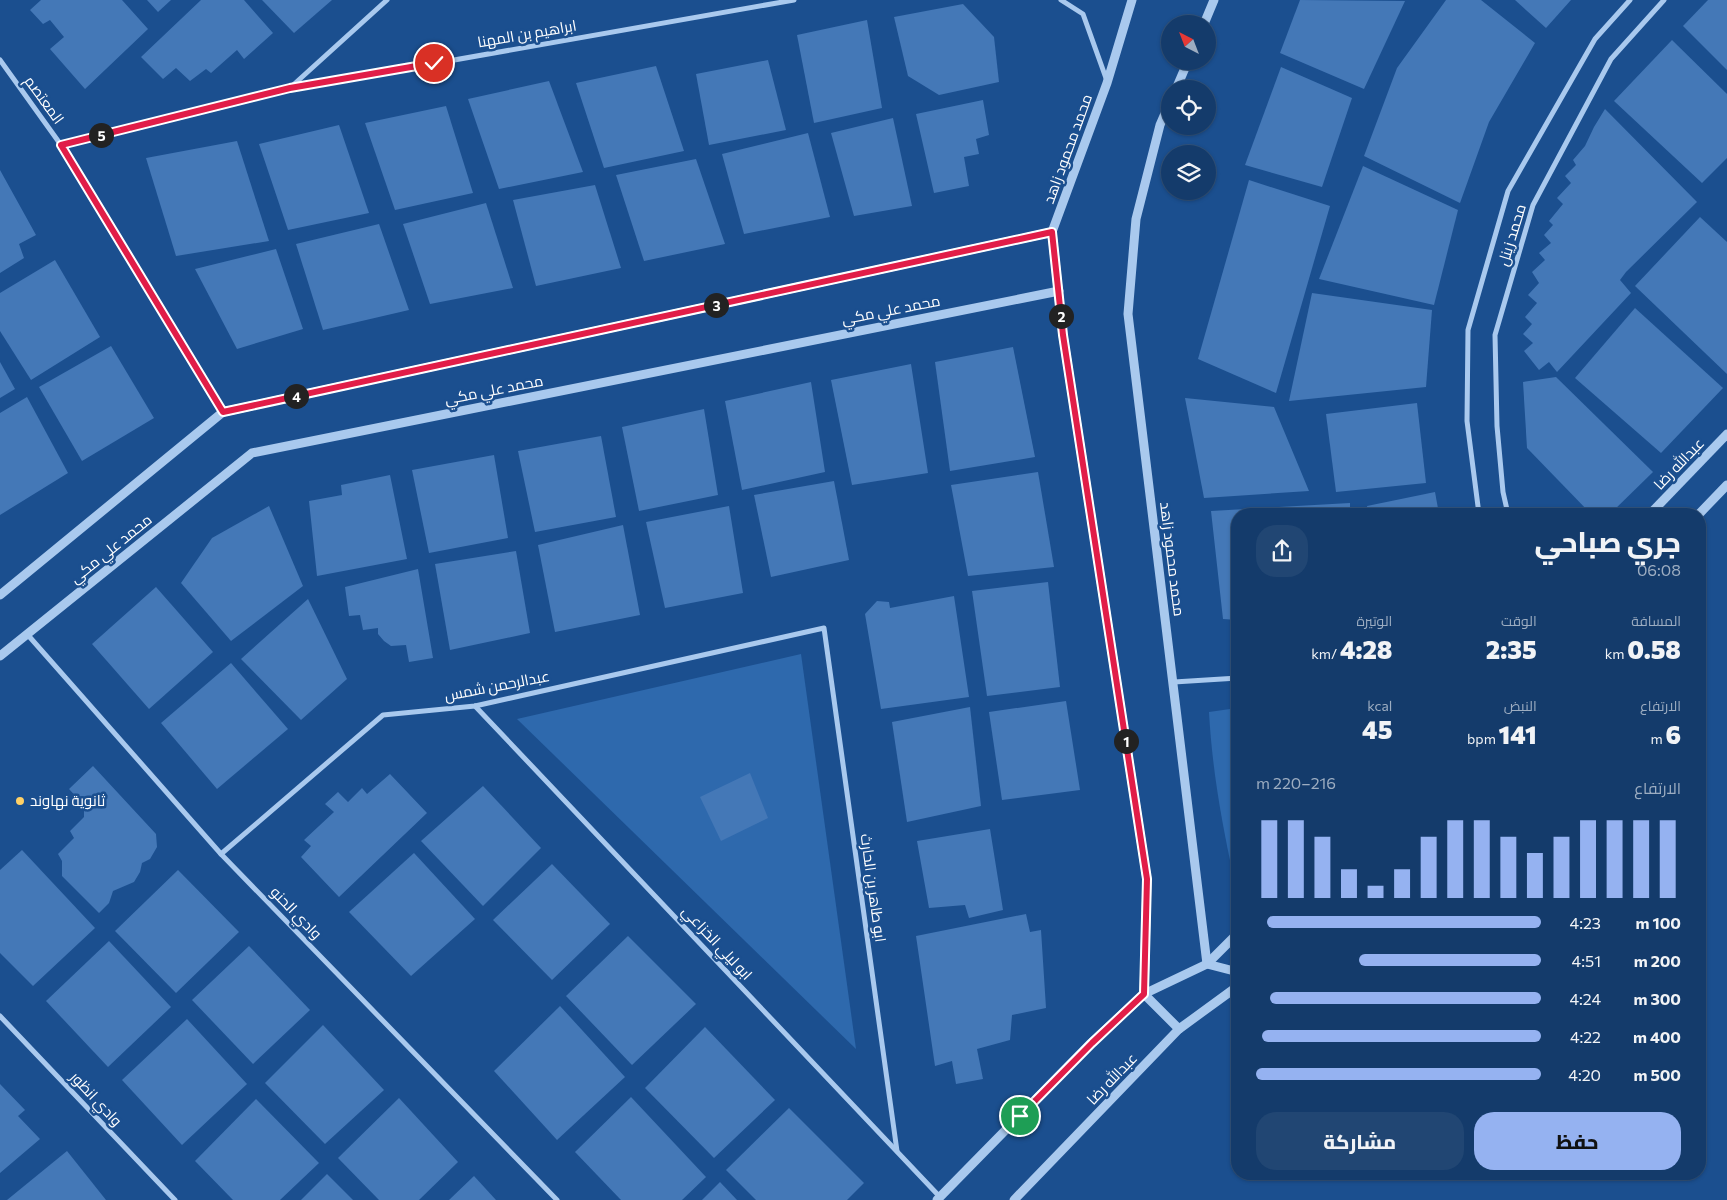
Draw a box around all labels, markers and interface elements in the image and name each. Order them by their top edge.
street label: ابراهيم بن المهنا [476,15,578,53]
north arrow [1161,15,1216,70]
map controls [1161,15,1216,200]
pin [413,42,455,84]
icon: check [420,49,448,77]
street label: المعتصم [20,72,68,128]
button: locate [1161,80,1216,135]
street label: محمد محمود زاهد [1039,91,1096,206]
pin: 5 [88,122,114,148]
text: 5 [97,127,106,144]
button: layers [1161,145,1216,200]
street label: محمد زينل [1493,202,1531,268]
street label: محمد علي مكي [840,291,942,331]
pin: 3 [704,292,728,318]
text: 3 [712,297,721,314]
pin: 2 [1048,304,1074,328]
text: 2 [1058,308,1065,325]
street label: محمد علي مكي [443,371,545,411]
pin: 4 [284,384,308,408]
text: 4 [292,388,301,405]
street label: عبدالله رضا [1649,434,1708,494]
street label: محمد محمود زاهد [1156,501,1189,617]
street label: محمد علي مكي [66,510,157,590]
text: جري صباحي [1535,524,1681,558]
button: share [1256,525,1308,577]
text: 06:08 [1637,560,1681,579]
text: الوتيرة [1356,612,1392,629]
text: الوقت [1501,612,1537,629]
text: المسافة [1631,612,1681,629]
text: 4:28 [1340,634,1392,664]
text: 2:35 [1486,634,1537,664]
text: 0.58 [1627,634,1681,664]
text: /km [1311,645,1340,662]
text: km [1605,645,1627,662]
street label: عبدالرحمن شمس [443,666,551,706]
text: kcal [1367,697,1392,714]
text: النبض [1504,697,1537,714]
text: الارتفاع [1640,697,1681,714]
text: 45 [1362,714,1392,744]
text: 141 [1499,719,1537,749]
text: 6 [1665,719,1681,749]
pin: 1 [1114,728,1138,754]
text: bpm [1467,730,1499,747]
text: m [1651,730,1665,747]
text: 1 [1123,733,1130,750]
text: 216–220 m [1256,773,1336,792]
text: الارتفاع [1634,778,1681,797]
place label: ثانوية نهاوند [30,791,105,811]
marker: ثانوية نهاوند [14,795,26,807]
street label: ابو طاهر بن الحارث [855,833,891,943]
street label: وادي الحنو [264,882,326,945]
street label: ابو ليلي الخزاعي [676,902,757,986]
text: 4:23 [1570,913,1601,932]
text: 100 m [1635,913,1681,932]
text: 4:51 [1572,951,1601,970]
text: 200 m [1634,951,1681,970]
text: 4:24 [1569,989,1601,1008]
text: 300 m [1633,989,1681,1008]
text: 4:22 [1570,1027,1601,1046]
text: 400 m [1633,1027,1681,1046]
street label: عبدالله رضا [1082,1049,1141,1109]
text: 4:20 [1568,1065,1601,1084]
text: 500 m [1633,1065,1681,1084]
street label: وادي انظور [63,1067,126,1132]
pin [999,1095,1041,1137]
icon: arrive [1006,1102,1034,1130]
button: مشاركة [1256,1112,1464,1170]
button: حفظ [1474,1112,1681,1170]

